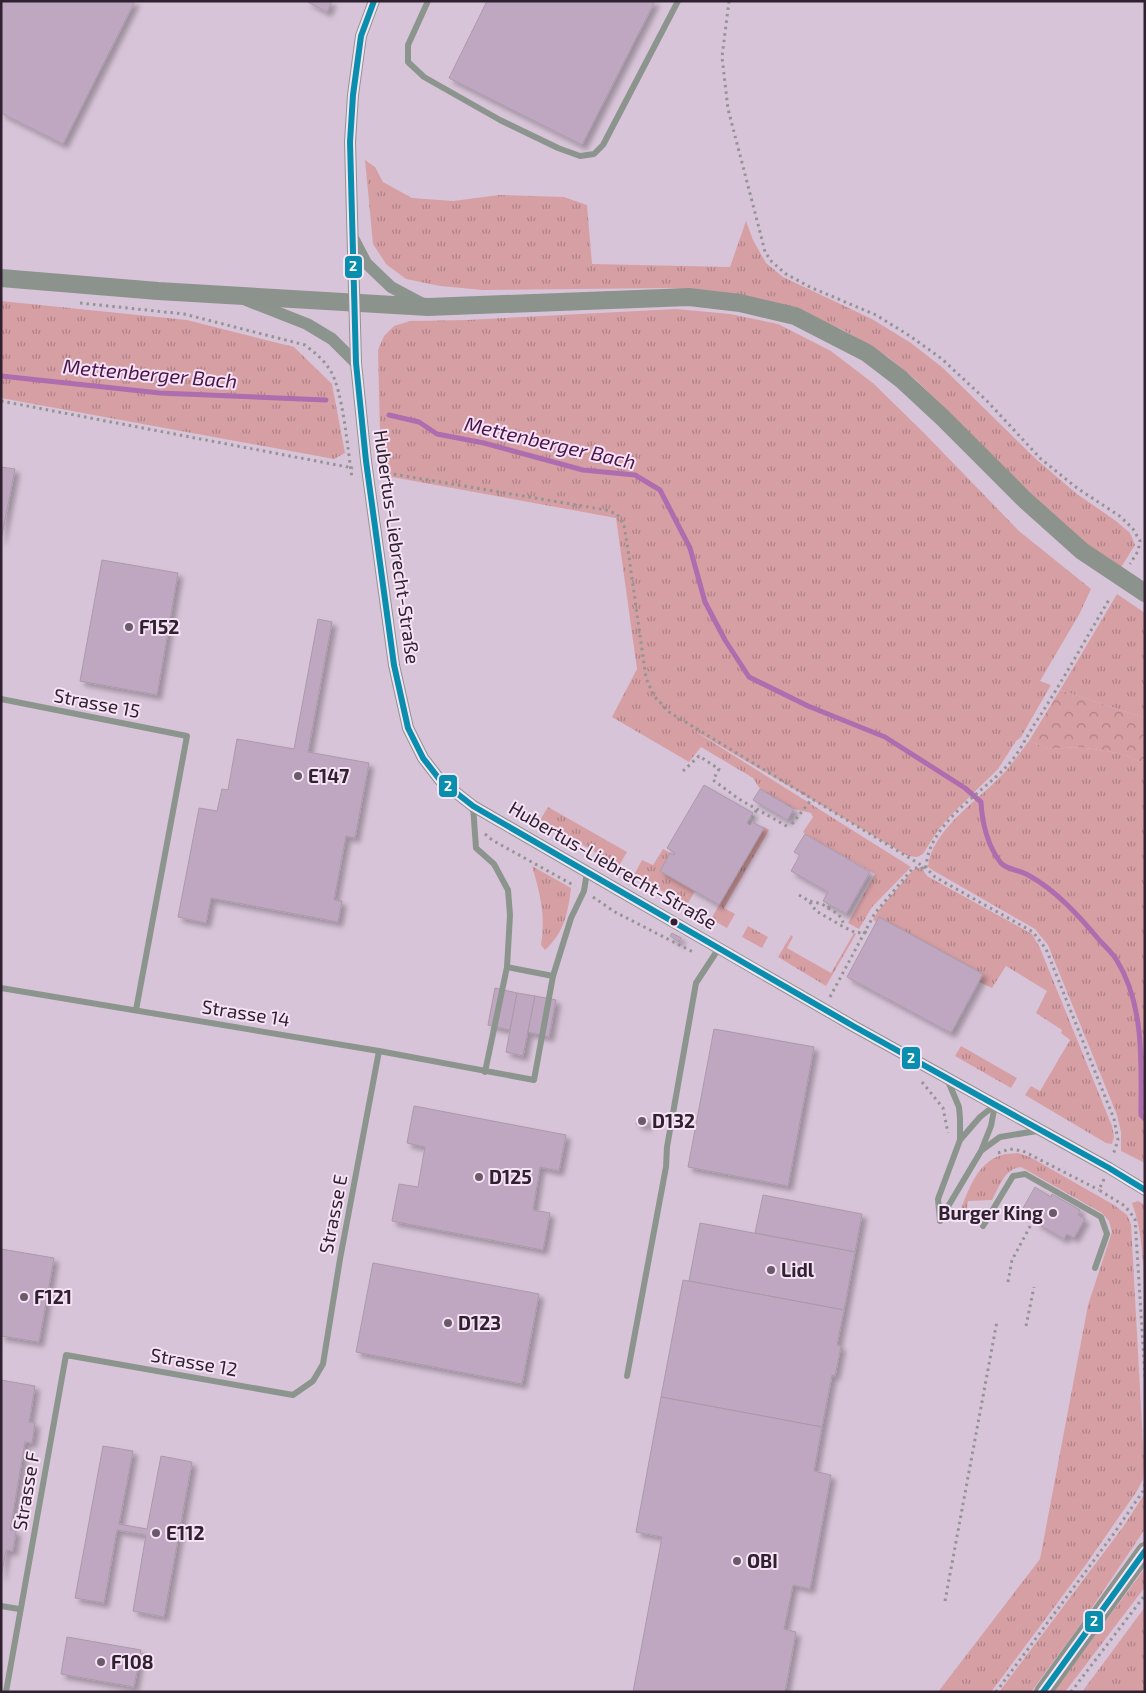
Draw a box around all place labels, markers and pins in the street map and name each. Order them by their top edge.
place label: F152 [139,615,179,638]
marker: F152 [123,621,135,633]
place label: E147 [308,764,349,787]
marker: E147 [292,770,304,782]
unlabelled marker [669,917,679,927]
place label: D132 [652,1109,695,1132]
marker: D132 [636,1115,648,1127]
place label: D125 [489,1165,532,1188]
marker: D125 [473,1171,485,1183]
place label: Burger King [938,1201,1043,1224]
marker: Burger King [1047,1207,1059,1219]
place label: Lidl [781,1258,815,1281]
marker: Lidl [765,1264,777,1276]
place label: F121 [34,1285,72,1308]
marker: F121 [18,1291,30,1303]
place label: D123 [458,1311,501,1334]
marker: D123 [442,1317,454,1329]
place label: E112 [166,1521,204,1544]
marker: E112 [150,1527,162,1539]
place label: OBI [747,1549,778,1572]
marker: OBI [731,1555,743,1567]
place label: F108 [111,1650,154,1673]
marker: F108 [95,1656,107,1668]

